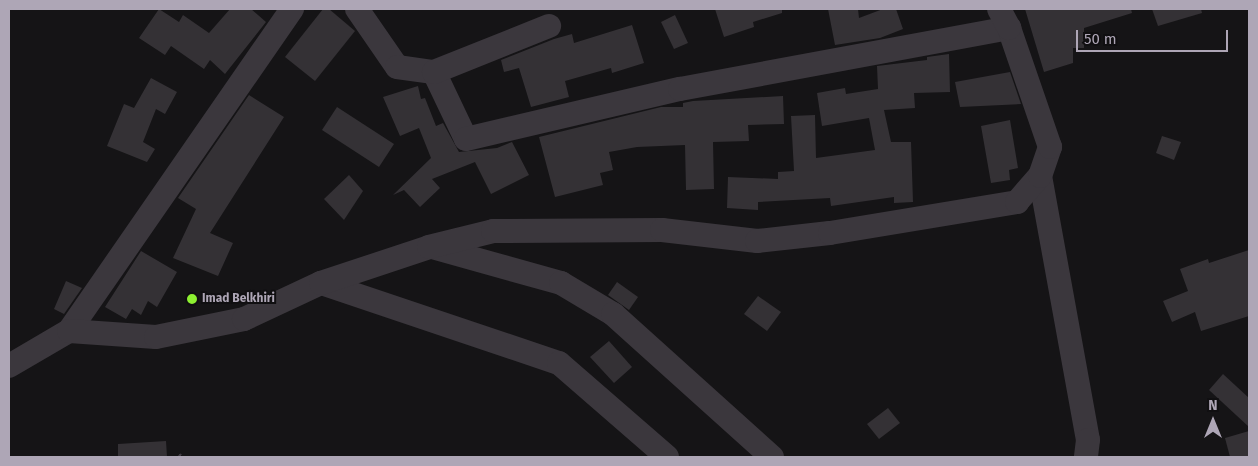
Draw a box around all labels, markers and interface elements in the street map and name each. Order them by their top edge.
scale bar [1078,20,1230,52]
text: 50 m [1084,30,1117,48]
place label: Imad Belkhiri [202,292,275,306]
marker: Imad Belkhiri [186,293,198,305]
north arrow [1188,396,1238,446]
text: N [1208,397,1218,414]

